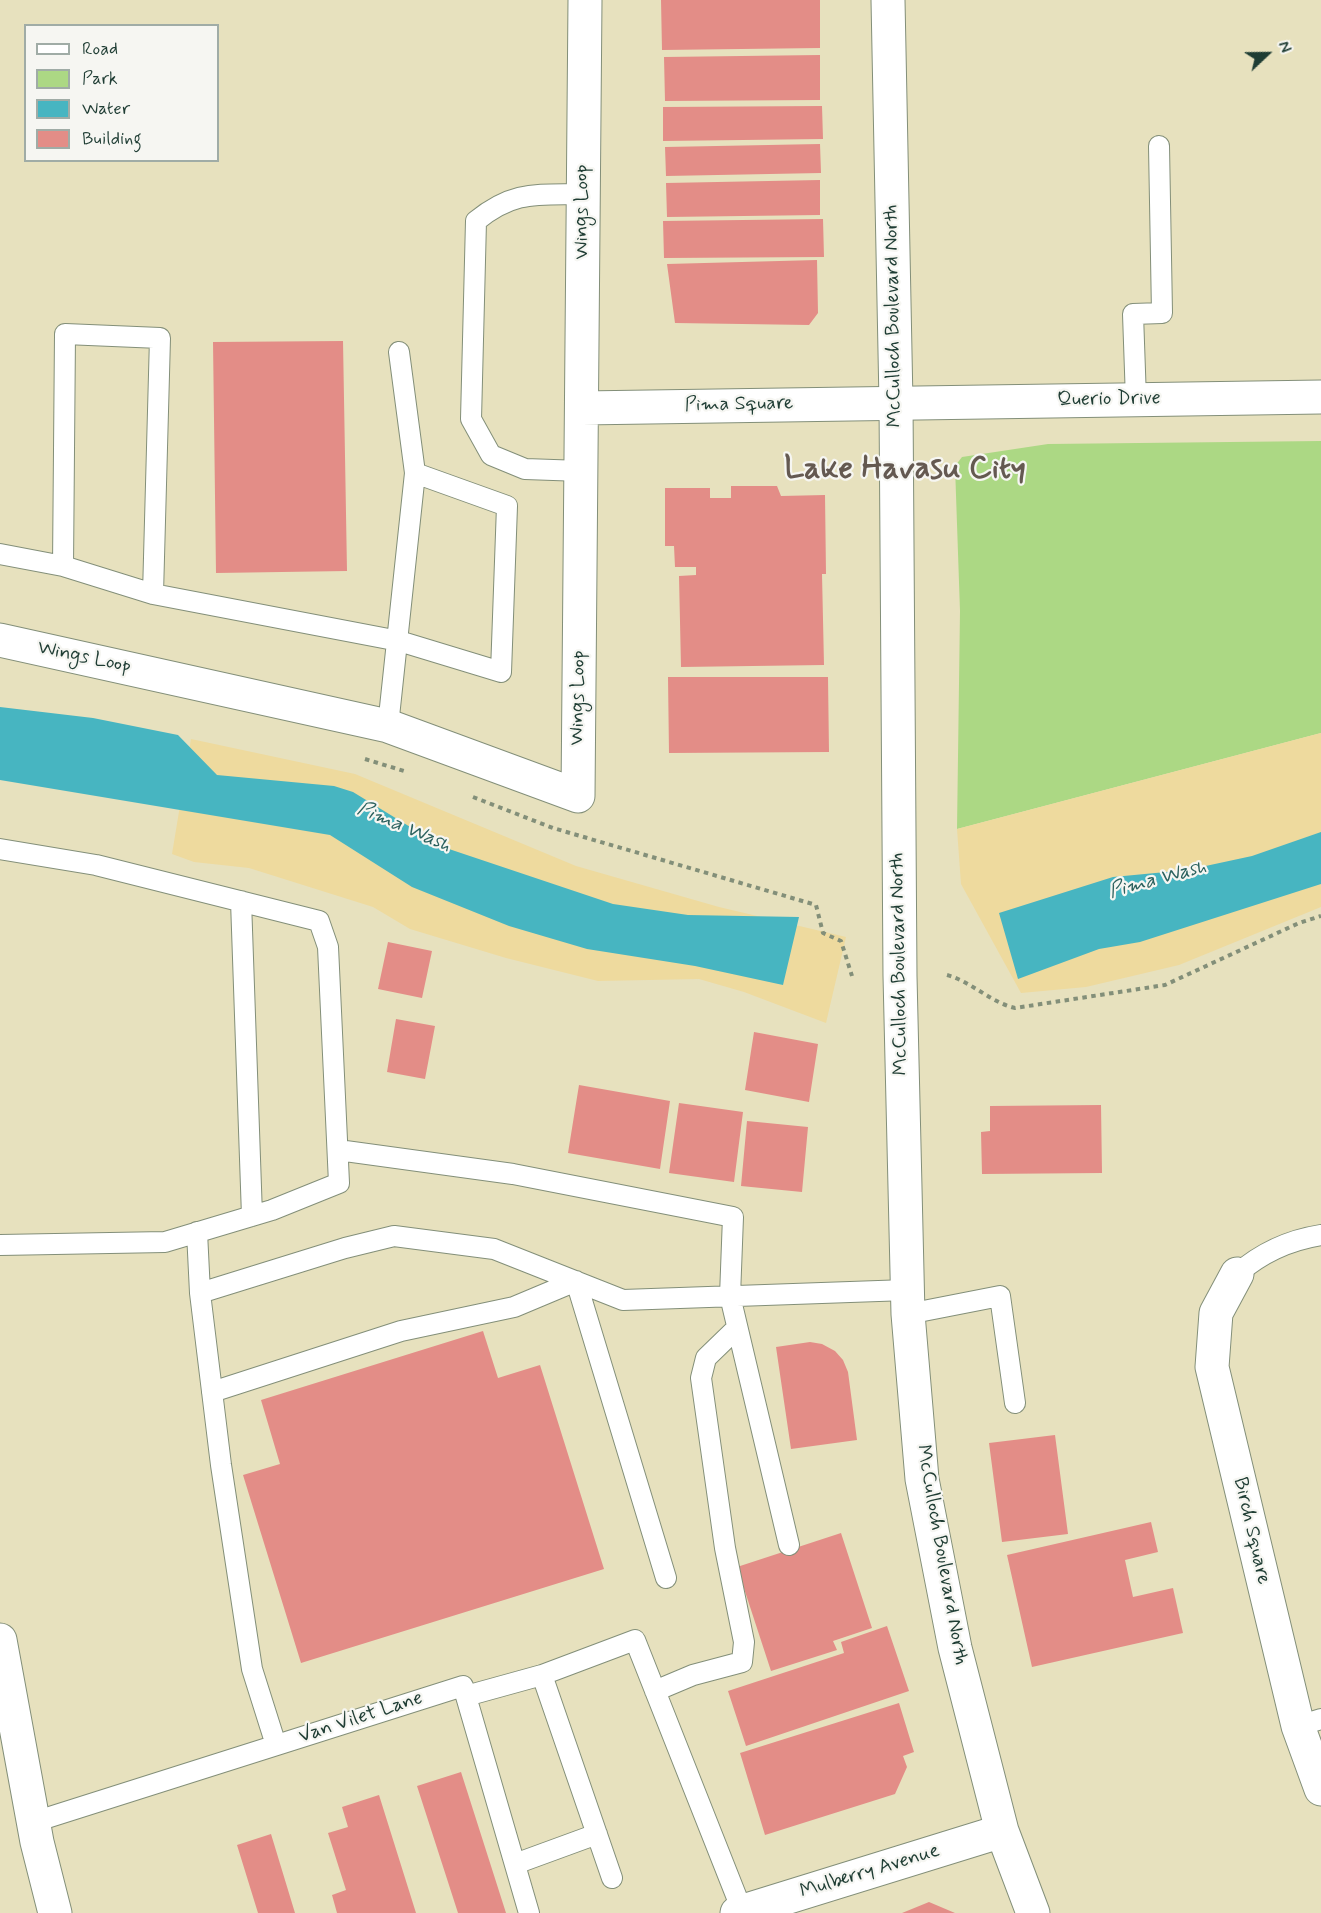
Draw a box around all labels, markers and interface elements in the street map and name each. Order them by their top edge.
legend [24,24,219,162]
north arrow [1237,24,1297,84]
text: Road [82,37,118,61]
text: N [1272,38,1296,56]
text: Park [82,67,118,91]
text: Water [82,97,130,121]
text: Building [82,127,142,151]
street label: Wings Loop [571,164,595,260]
street label: McCulloch Boulevard North [880,204,908,428]
street label: Querio Drive [1057,387,1161,413]
street label: Pima Square [684,392,794,418]
district label: Lake Havasu City [784,451,1026,489]
street label: Wings Loop [35,636,133,680]
street label: Wings Loop [566,650,592,746]
water label: Pima Wash [353,797,455,859]
street label: McCulloch Boulevard North [886,852,914,1076]
water label: Pima Wash [1106,855,1210,905]
street label: McCulloch Boulevard North [910,1443,972,1667]
street label: Birch Square [1227,1475,1275,1587]
street label: Van Vilet Lane [296,1687,426,1749]
street label: Mulberry Avenue [797,1839,943,1905]

